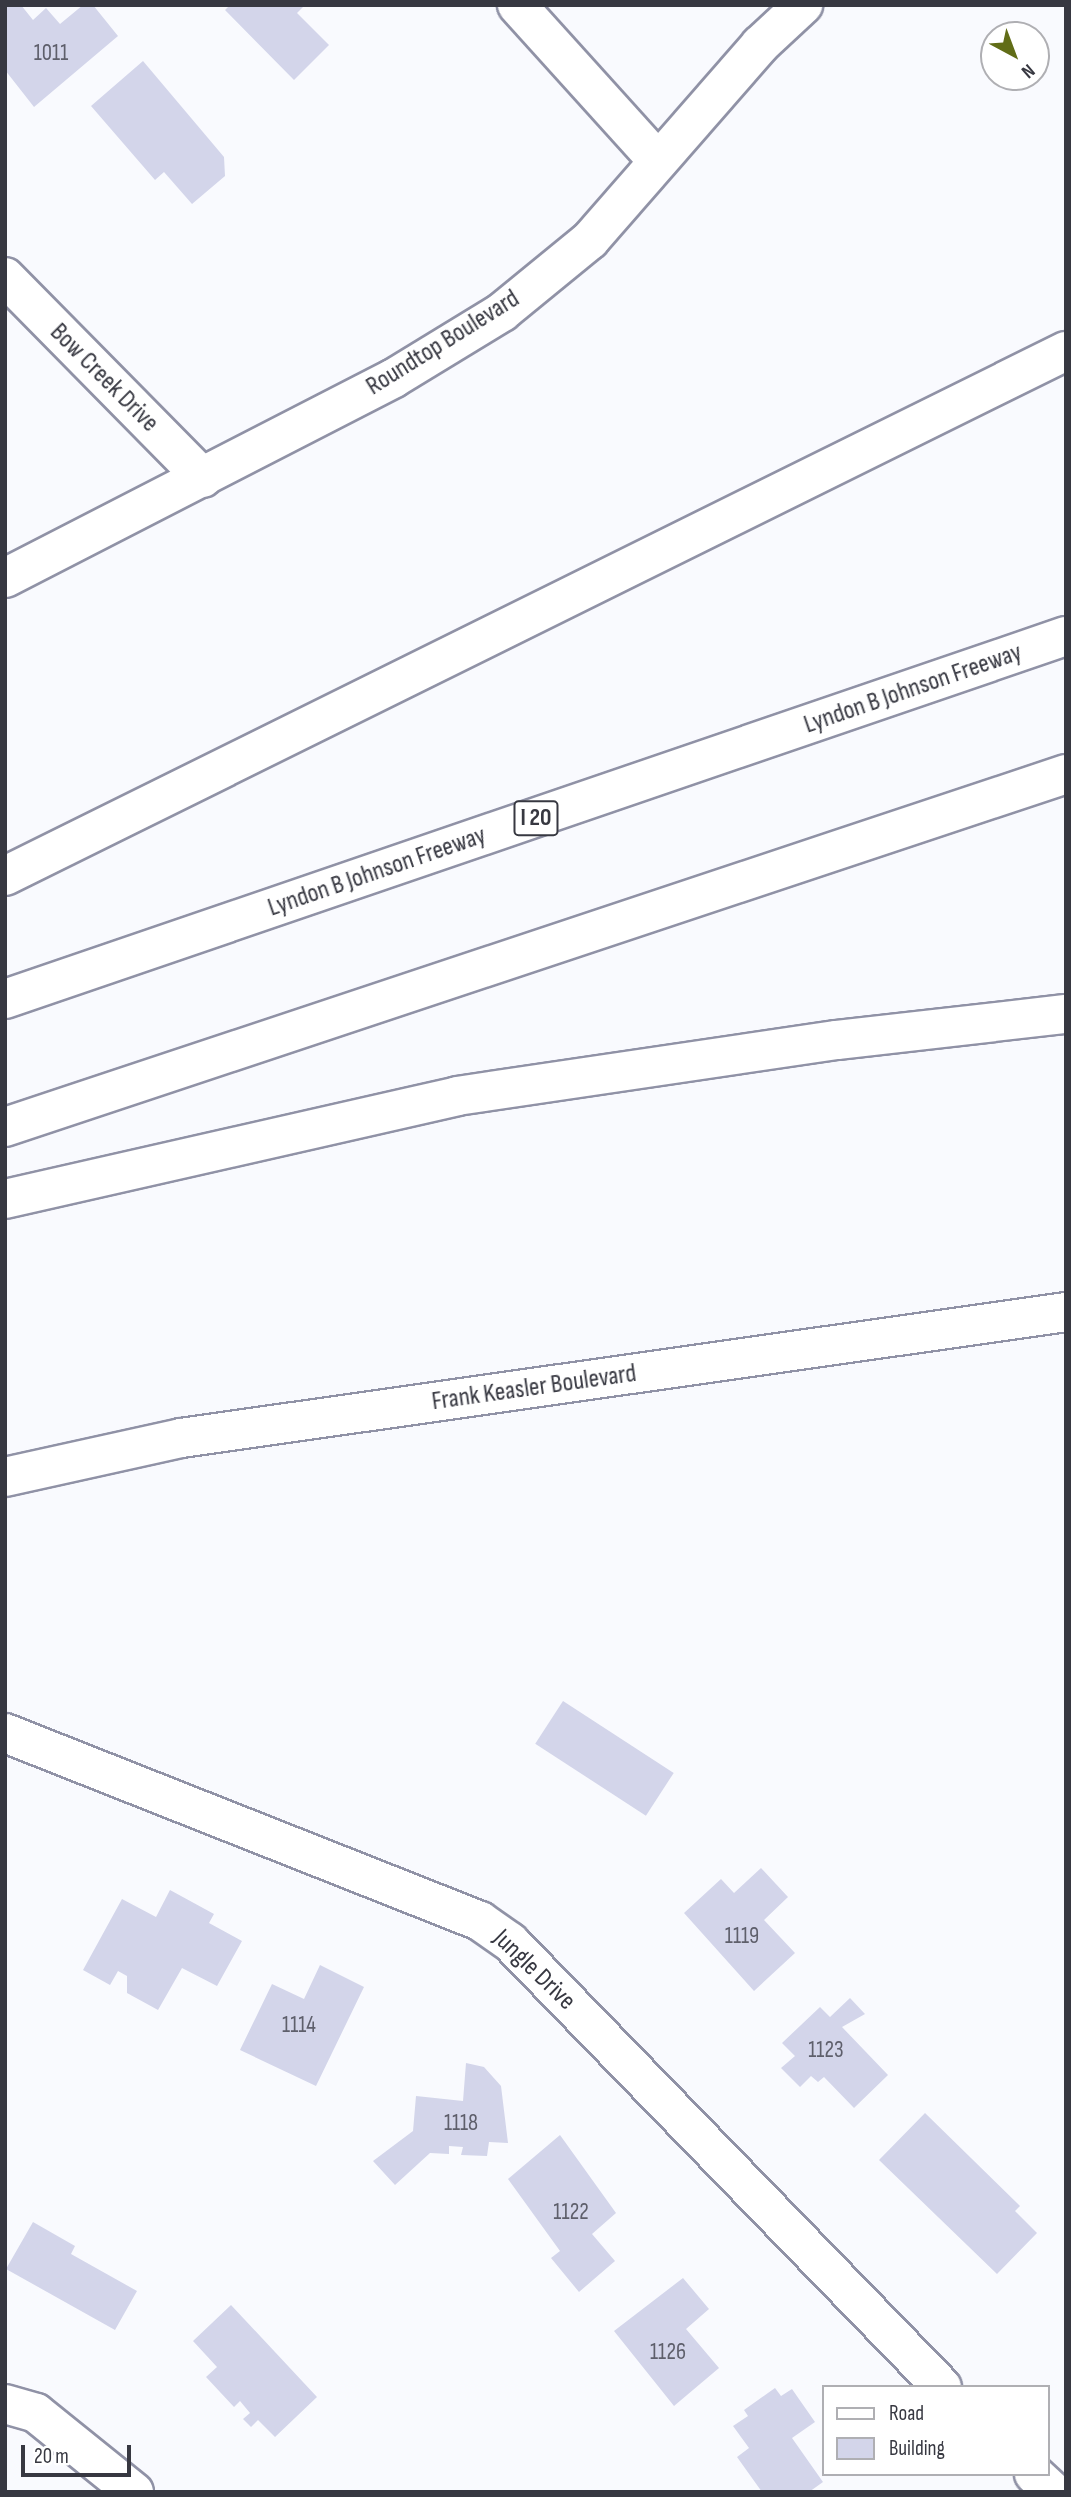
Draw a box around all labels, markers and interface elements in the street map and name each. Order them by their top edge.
north arrow [980,21,1050,91]
house number: 1011 [34,39,68,67]
text: N [1016,59,1039,83]
street label: Roundtop Boulevard [361,283,525,403]
street label: Bow Creek Drive [43,317,165,439]
street label: Lyndon B Johnson Freeway [800,637,1026,741]
road number: I 20 [513,798,559,838]
street label: Lyndon B Johnson Freeway [264,820,490,924]
street label: Frank Keasler Boulevard [430,1358,638,1418]
house number: 1119 [725,1922,759,1950]
street label: Jungle Drive [486,1923,582,2017]
house number: 1114 [282,2011,316,2039]
house number: 1123 [808,2036,844,2064]
house number: 1118 [444,2109,478,2137]
house number: 1122 [553,2198,589,2226]
house number: 1126 [650,2338,686,2366]
legend [822,2385,1050,2476]
text: Road [889,2401,924,2426]
scale bar [24,2430,135,2474]
text: Building [889,2436,945,2461]
text: 20 m [34,2444,69,2469]

